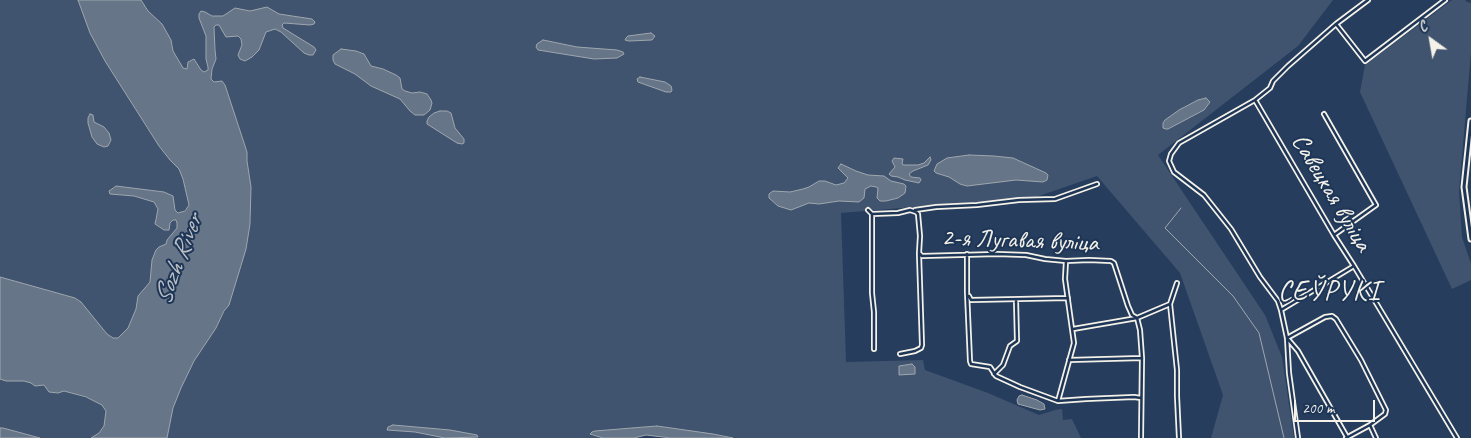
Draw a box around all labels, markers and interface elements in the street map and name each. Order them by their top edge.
north arrow [1406,15,1456,65]
text: С [1415,18,1430,36]
street label: Савецкая вуліца [1284,129,1378,257]
water label: Sozh River [148,211,210,309]
street label: 2-я Лугавая вуліца [941,223,1099,259]
district label: СЕЎРУКІ [1277,276,1381,310]
scale bar [1296,390,1377,422]
text: 200 m [1302,399,1334,418]

